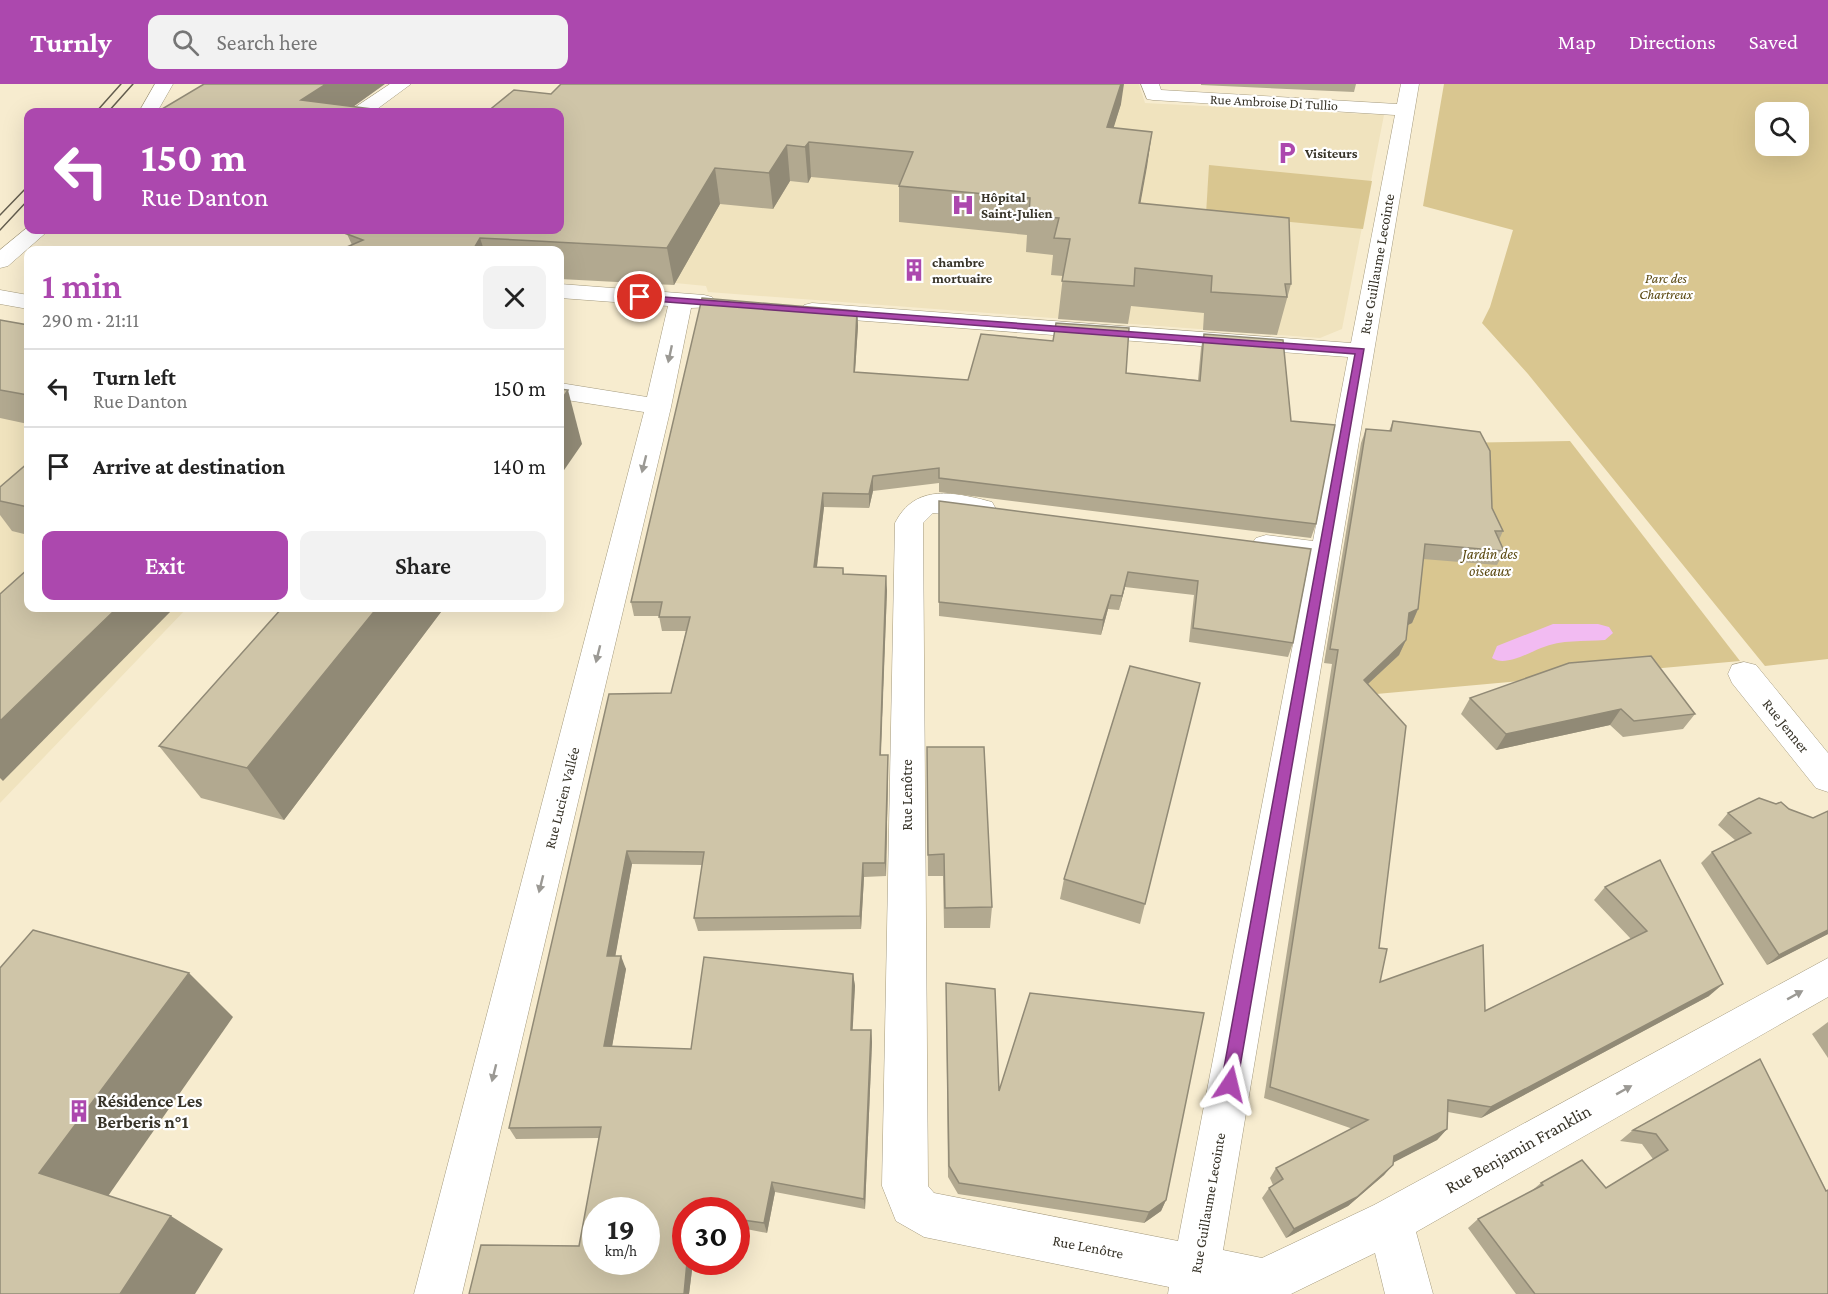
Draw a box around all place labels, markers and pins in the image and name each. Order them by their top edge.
parking icon: Visiteurs [1274,140,1300,166]
place label: Visiteurs [1304,145,1358,161]
place label: Hôpital Saint-Julien [981,189,1053,221]
hospital icon: Hôpital Saint-Julien [950,192,976,218]
place label: chambre mortuaire [932,254,993,286]
building icon: chambre mortuaire [901,257,927,283]
pin [614,271,665,322]
place label: Résidence Les Berberis n°1 [97,1091,202,1132]
building icon: Résidence Les Berberis n°1 [66,1098,92,1124]

